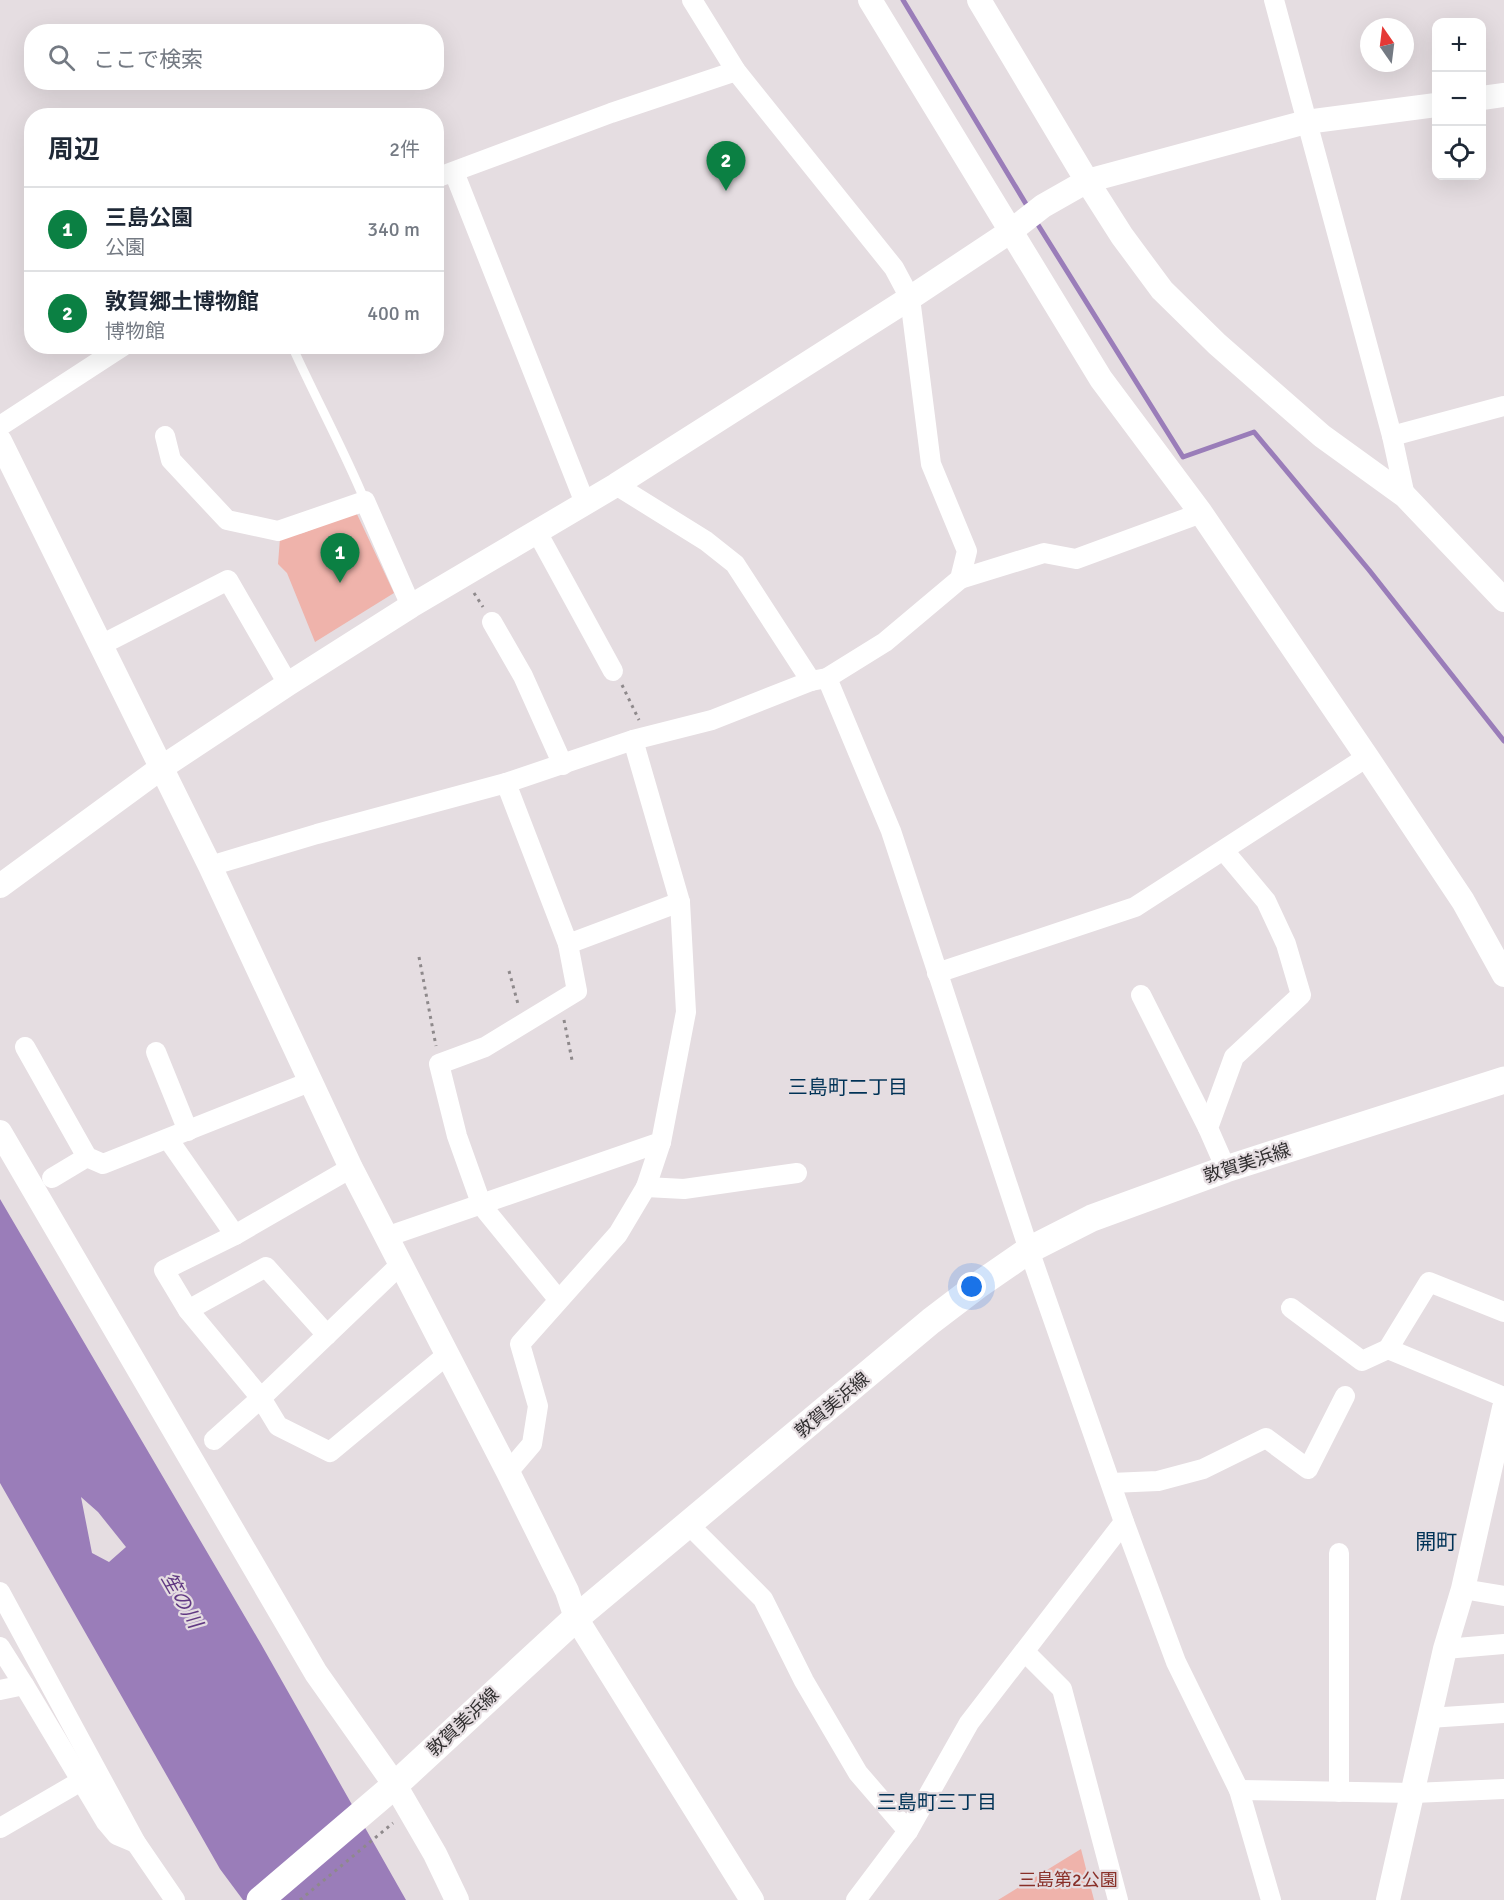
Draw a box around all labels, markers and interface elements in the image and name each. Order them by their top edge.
north arrow [1360,18,1414,72]
map controls [1432,18,1486,180]
button: + [1432,18,1486,72]
search box [24,24,444,90]
icon: search [45,41,78,74]
text: ここで検索 [93,46,203,73]
button: − [1432,72,1486,126]
button: locate [1432,126,1486,180]
text: 周辺 [48,134,100,166]
text: 2件 [389,137,420,162]
pin: 2 [706,142,746,191]
text: 三島公園 [105,204,193,231]
text: 1 [62,217,73,242]
text: 340 m [367,217,420,242]
text: 公園 [105,235,145,260]
text: 敦賀郷土博物館 [105,288,259,315]
text: 2 [62,301,73,326]
text: 400 m [367,301,420,326]
text: 博物館 [105,319,165,344]
pin: 1 [320,534,360,583]
district label: 三島町二丁目 [788,1075,908,1100]
street label: 敦賀美浜線 [1201,1139,1293,1187]
your location [957,1272,986,1301]
street label: 敦賀美浜線 [790,1368,874,1442]
district label: 開町 [1415,1529,1457,1555]
water label: 笙の川 [156,1568,208,1634]
street label: 敦賀美浜線 [423,1683,503,1761]
district label: 三島町三丁目 [877,1790,997,1815]
park label: 三島第2公園 [1018,1869,1118,1891]

